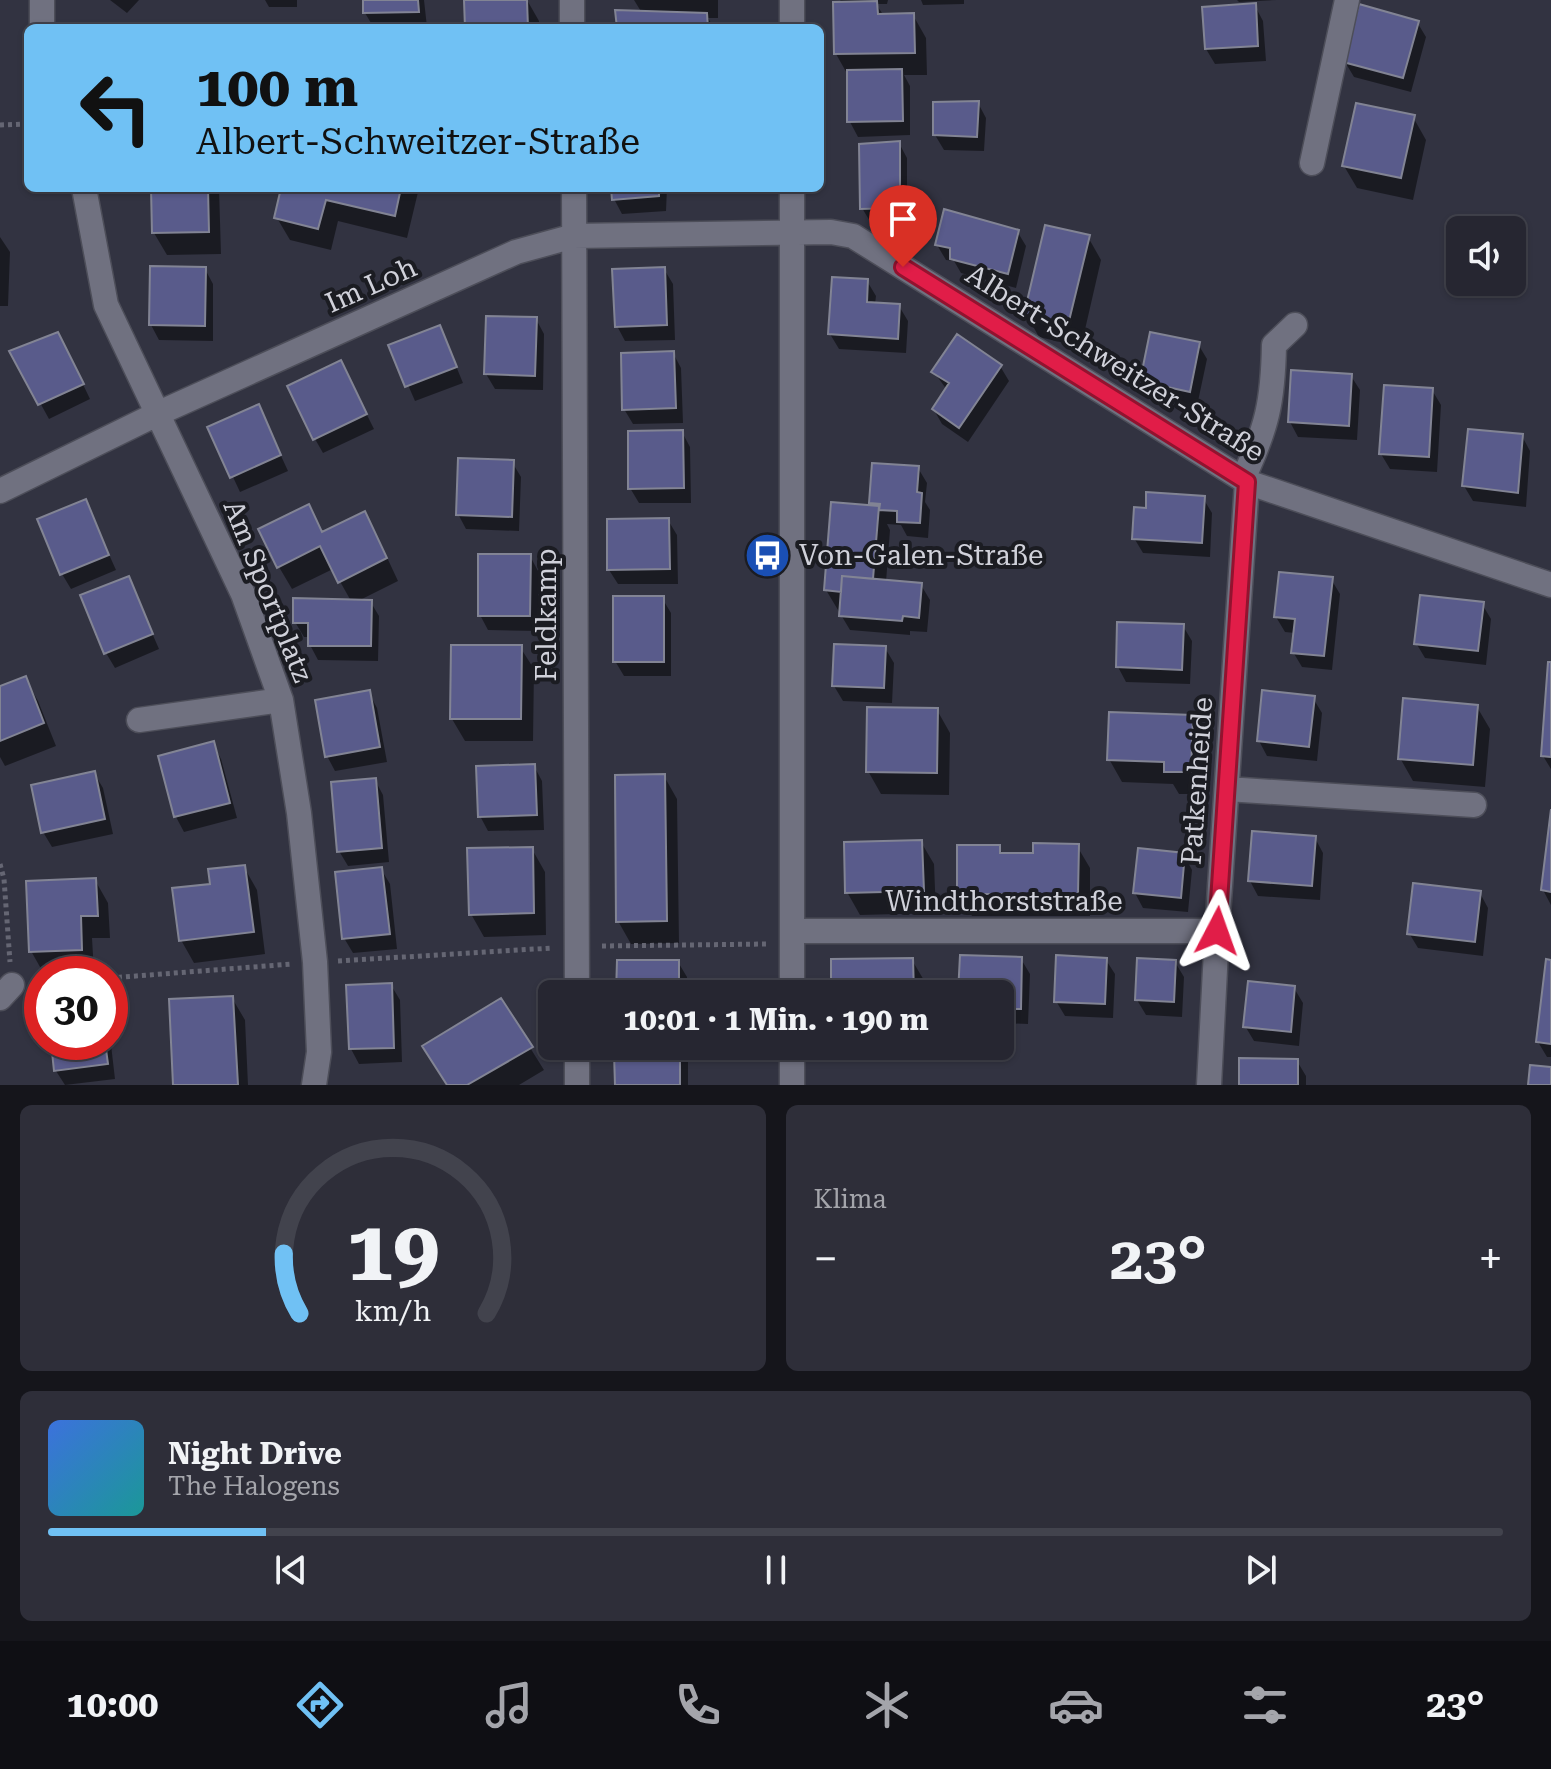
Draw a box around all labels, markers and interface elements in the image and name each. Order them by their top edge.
text: 100 m [196,54,358,120]
icon: left [64,56,168,160]
text: Albert-Schweitzer-Straße [196,121,640,163]
pin [869,185,937,267]
icon: arrive [881,197,925,241]
map controls [1446,216,1526,296]
button: sound [1446,216,1526,296]
street label: Im Loh [320,250,422,320]
street label: Albert-Schweitzer-Straße [960,257,1270,469]
street label: Am Sportplatz [217,495,319,687]
bus stop icon: Von-Galen-Straße [744,531,792,579]
place label: Von-Galen-Straße [799,539,1043,572]
street label: Feldkamp [530,548,563,682]
street label: Patkenheide [1175,696,1219,866]
street label: Windthorststraße [885,885,1123,918]
position arrow [1175,889,1259,973]
speed limit sign: 30 [24,956,128,1060]
text: 10:01 · 1 Min. · 190 m [623,1002,929,1037]
text: Klima [814,1184,887,1214]
text: 19 [346,1203,439,1300]
text: 23° [1110,1223,1207,1294]
text: − [814,1233,838,1285]
text: + [1478,1233,1503,1285]
text: km/h [354,1294,431,1328]
text: Night Drive [168,1436,342,1471]
text: The Halogens [168,1471,340,1501]
icon: previous [269,1548,313,1592]
icon: pause [754,1548,798,1592]
icon: next [1239,1548,1283,1592]
icon: directions [292,1677,348,1733]
icon: music [481,1677,537,1733]
icon: phone [670,1677,726,1733]
icon: climate [859,1677,915,1733]
icon: car [1048,1677,1104,1733]
icon: filters [1237,1677,1293,1733]
text: 10:00 [67,1684,158,1726]
text: 23° [1426,1684,1484,1726]

